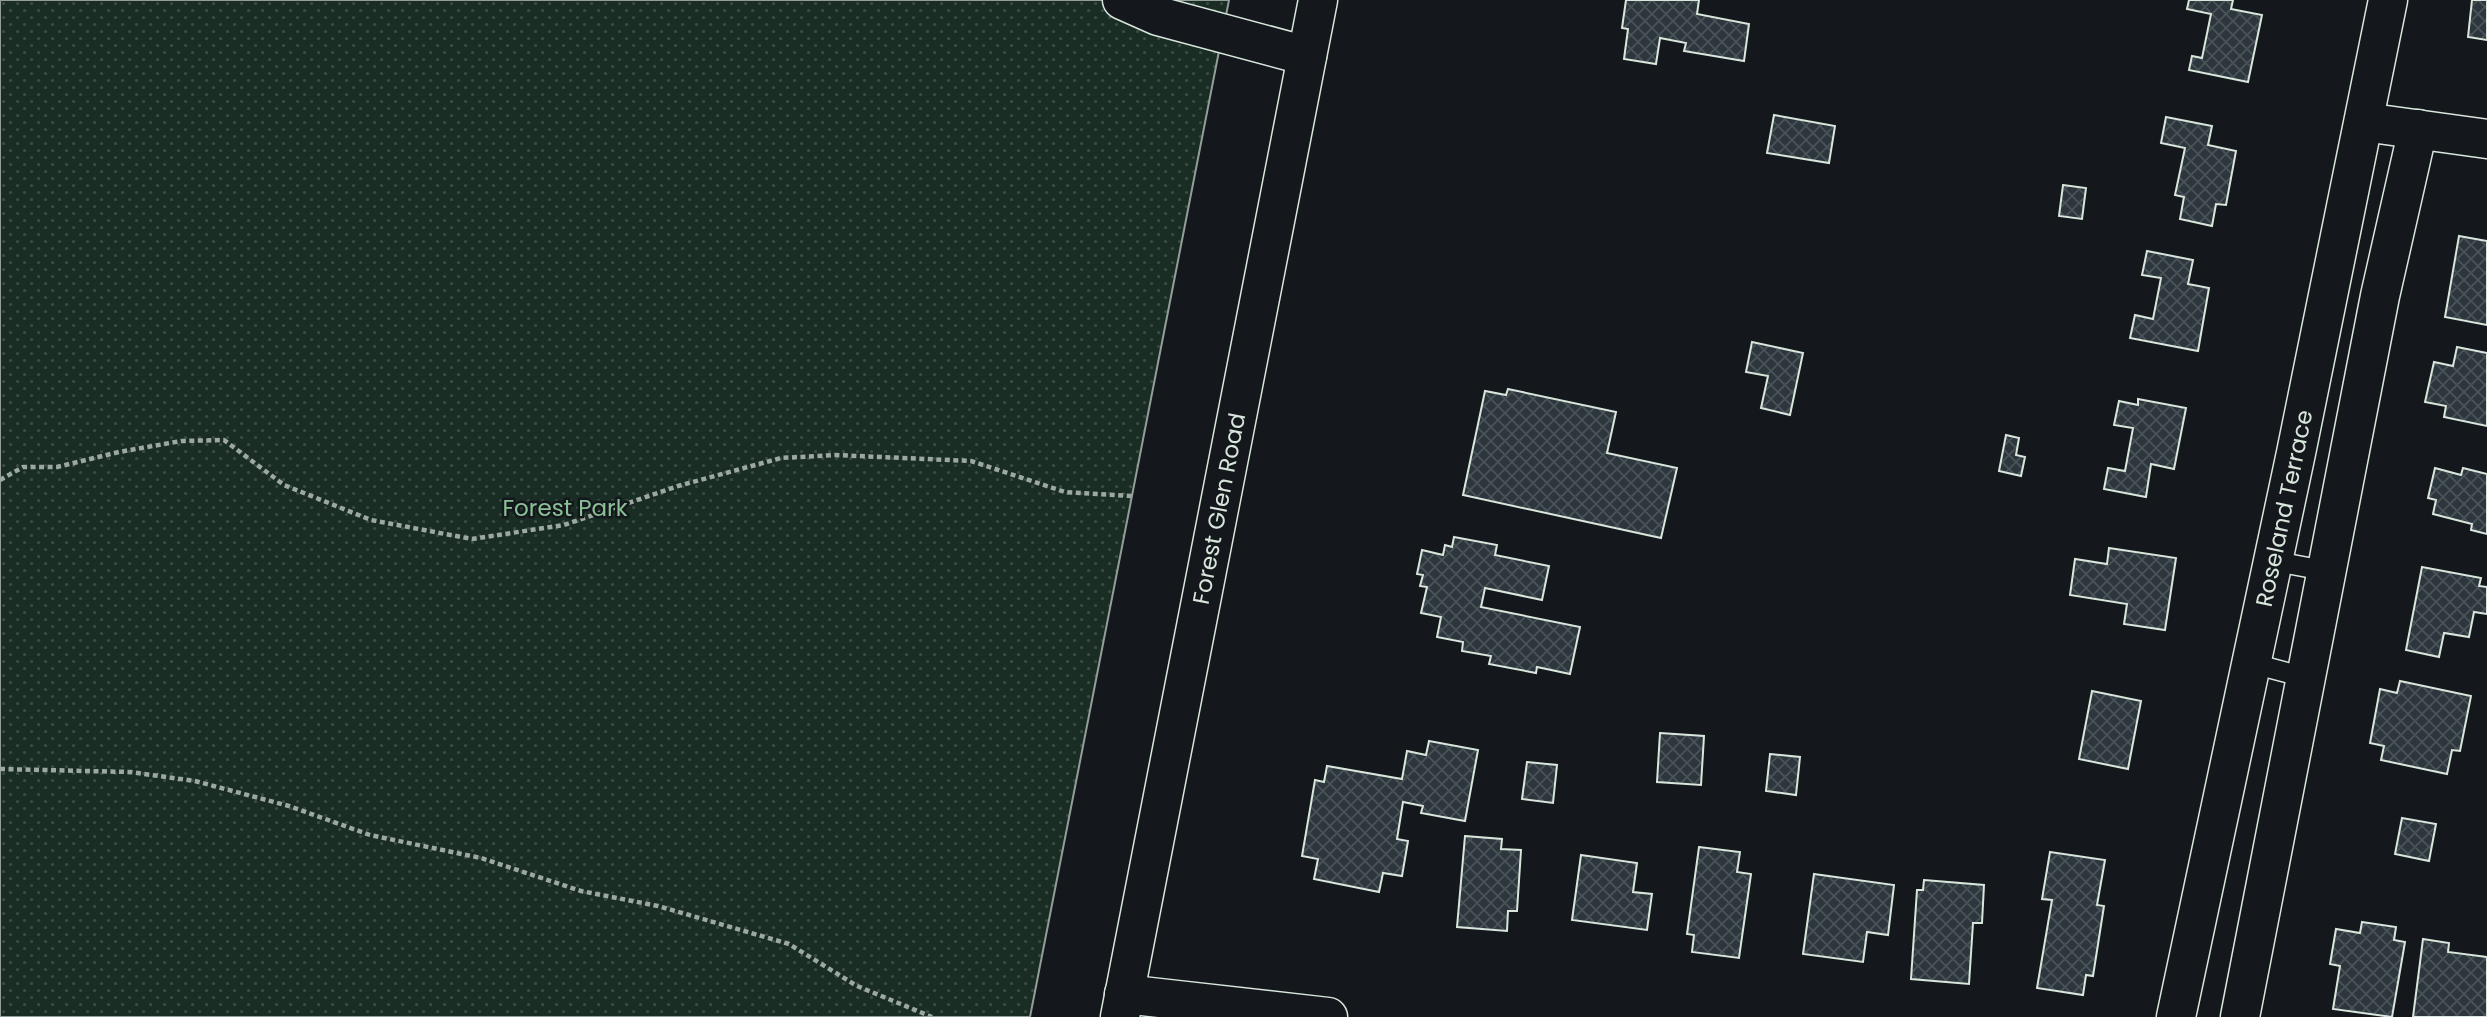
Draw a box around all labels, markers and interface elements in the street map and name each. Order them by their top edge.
street label: Roseland Terrace [2248,407,2320,610]
street label: Forest Glen Road [1185,410,1253,607]
park label: Forest Park [503,492,628,524]

